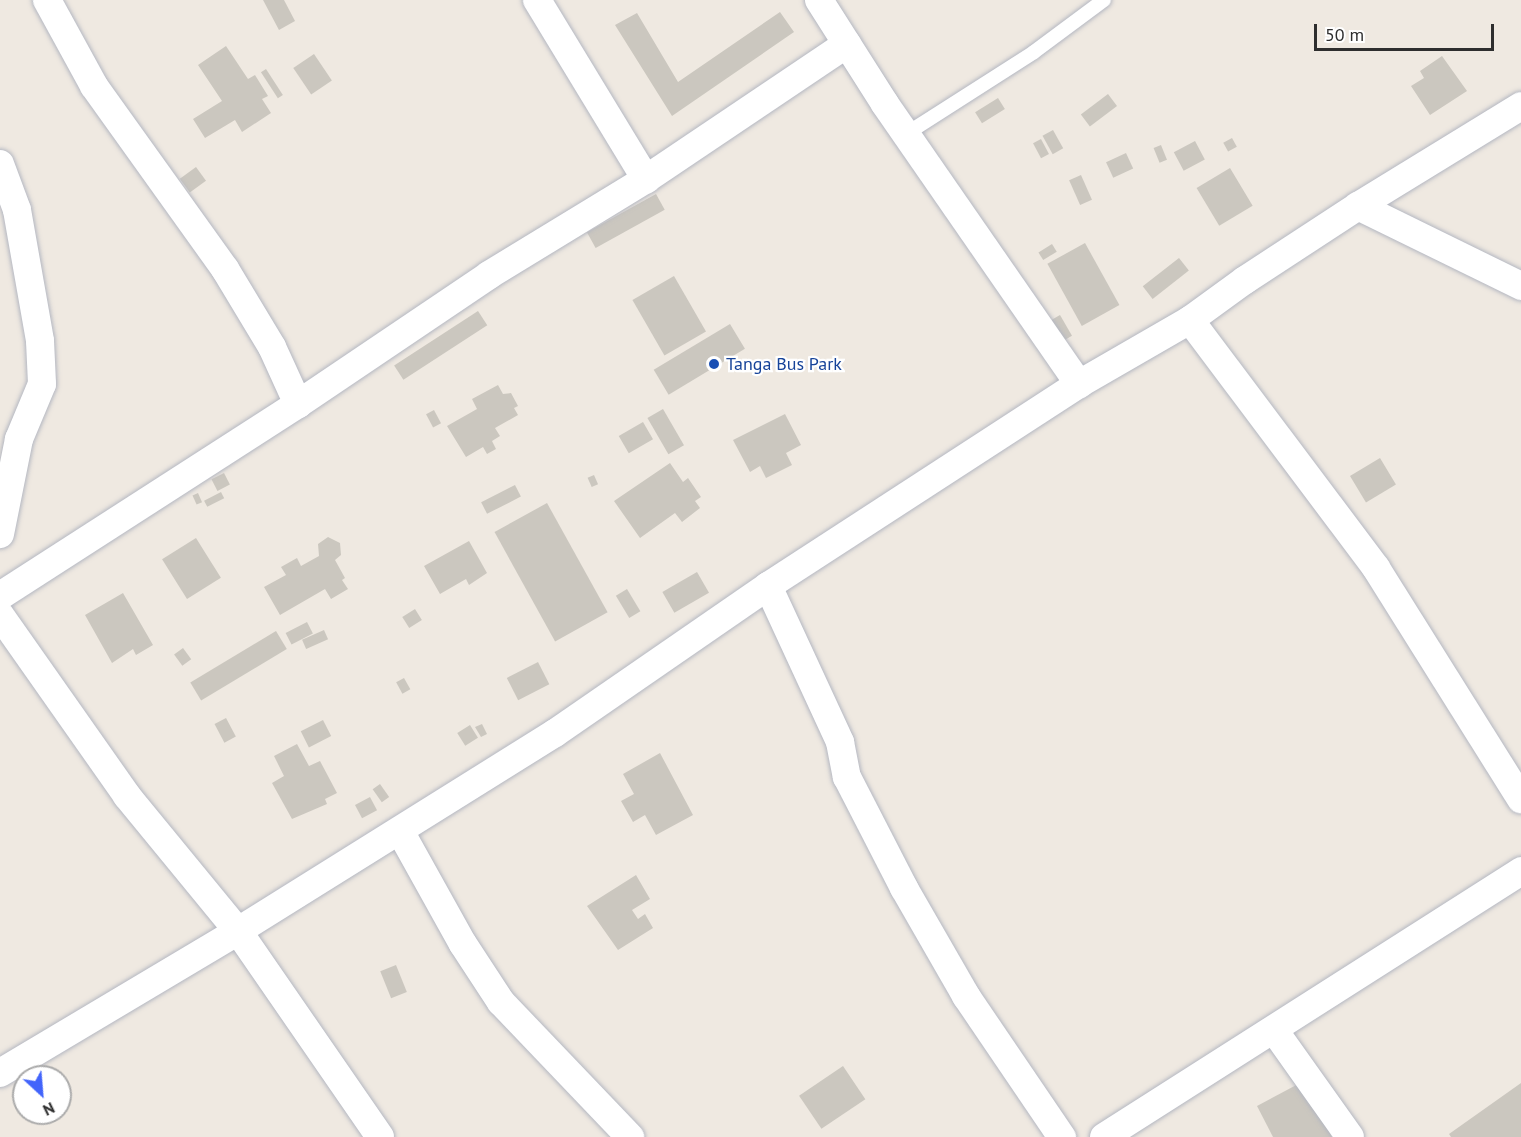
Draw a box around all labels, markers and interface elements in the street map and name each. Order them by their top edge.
scale bar [1317,12,1497,50]
text: 50 m [1325,23,1364,46]
place label: Tanga Bus Park [726,353,842,375]
marker: Tanga Bus Park [707,357,721,371]
north arrow [12,1065,72,1125]
text: N [40,1098,58,1121]

